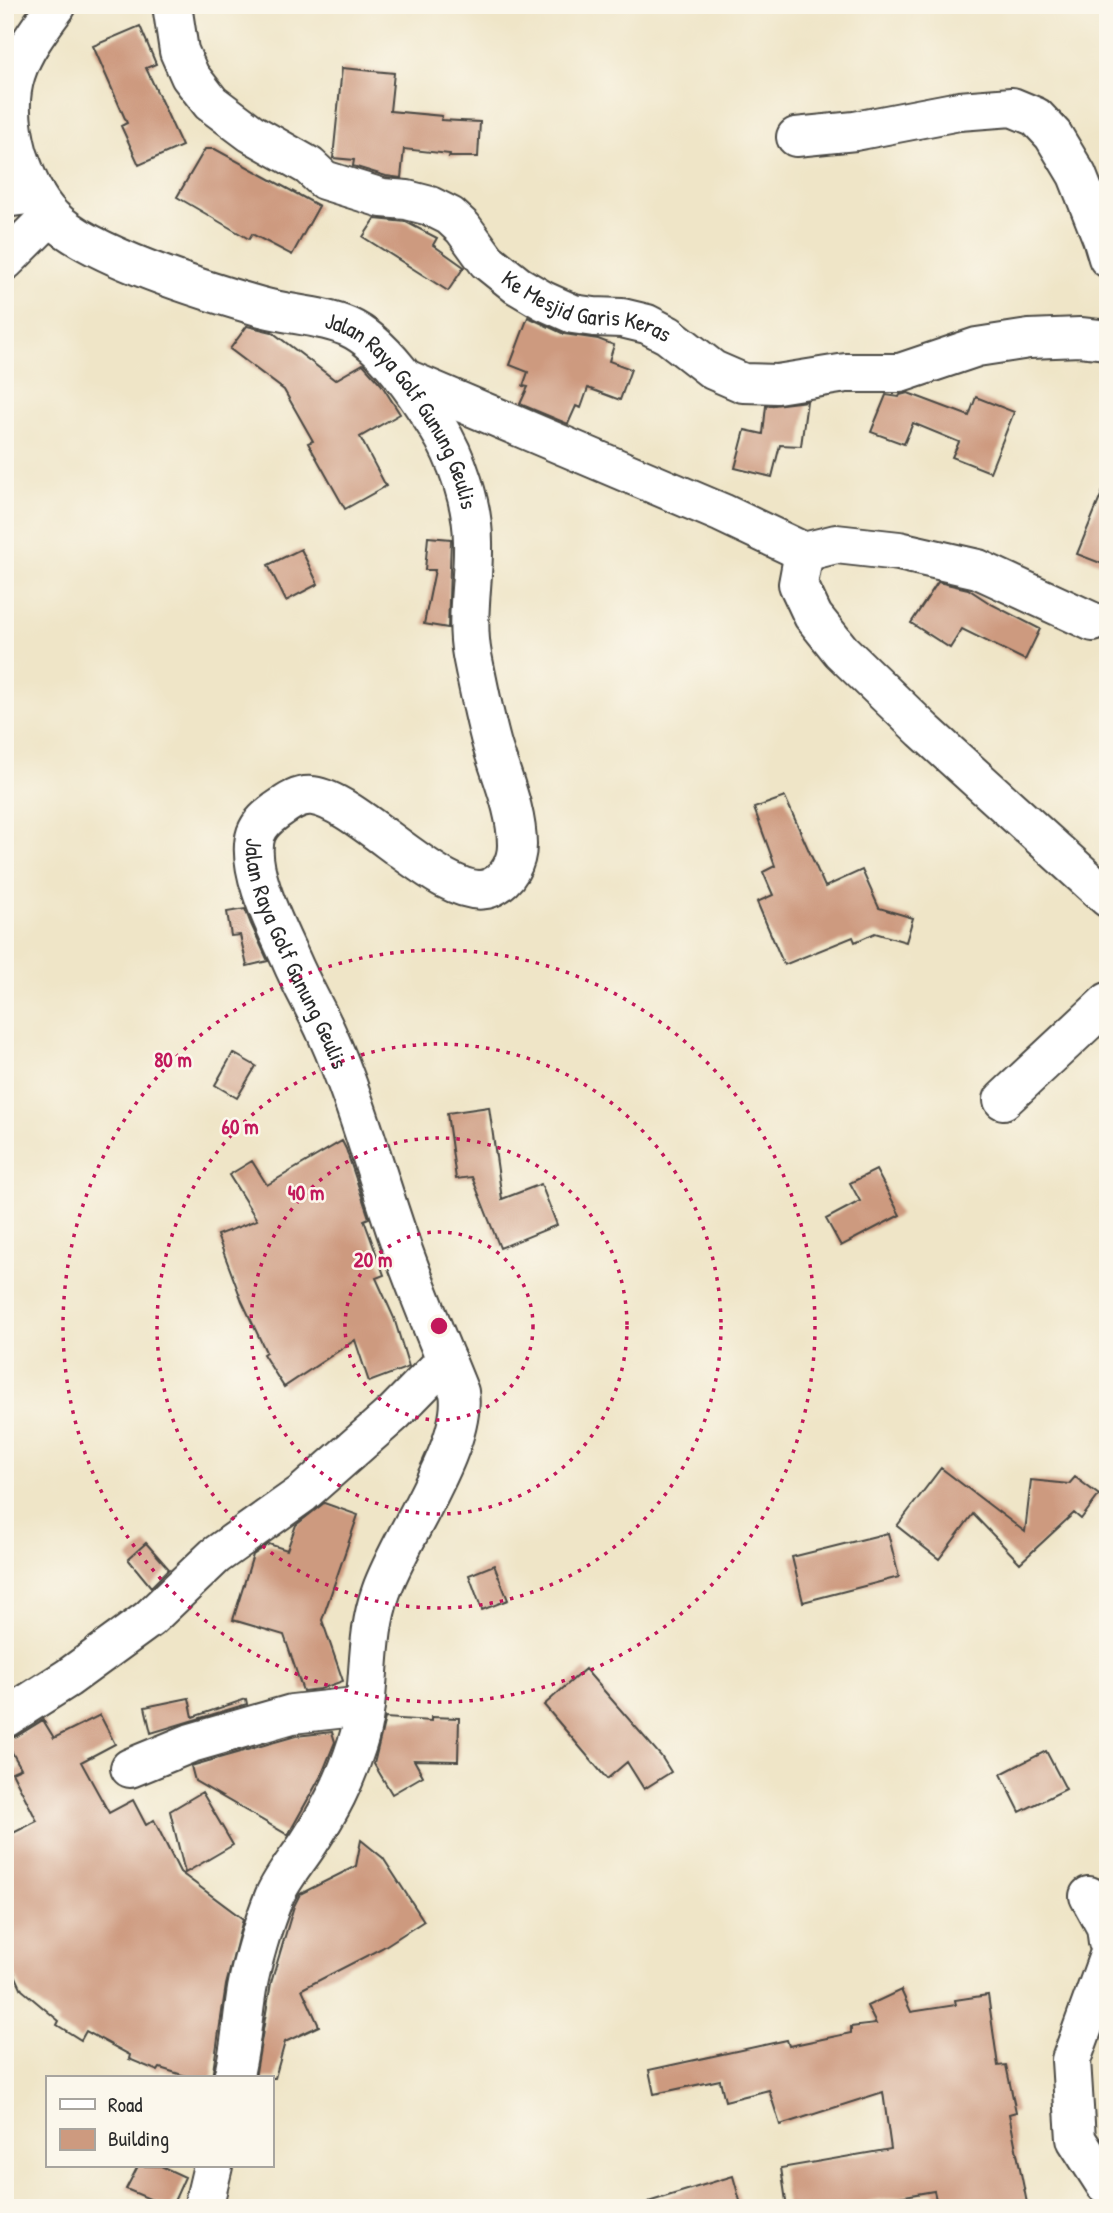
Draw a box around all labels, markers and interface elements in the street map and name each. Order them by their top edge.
street label: Ke Mesjid Garis Keras [495,263,677,349]
street label: Jalan Raya Golf Gunung Geulis [322,304,485,512]
street label: Jalan Raya Golf Gunung Geulis [239,837,356,1073]
text: 80 m [154,1045,192,1074]
text: 60 m [222,1112,258,1141]
text: 40 m [288,1178,324,1207]
text: 20 m [354,1245,392,1274]
centre of rings [427,1314,451,1338]
legend [46,2076,273,2168]
text: Road [108,2090,142,2119]
text: Building [108,2124,169,2153]

